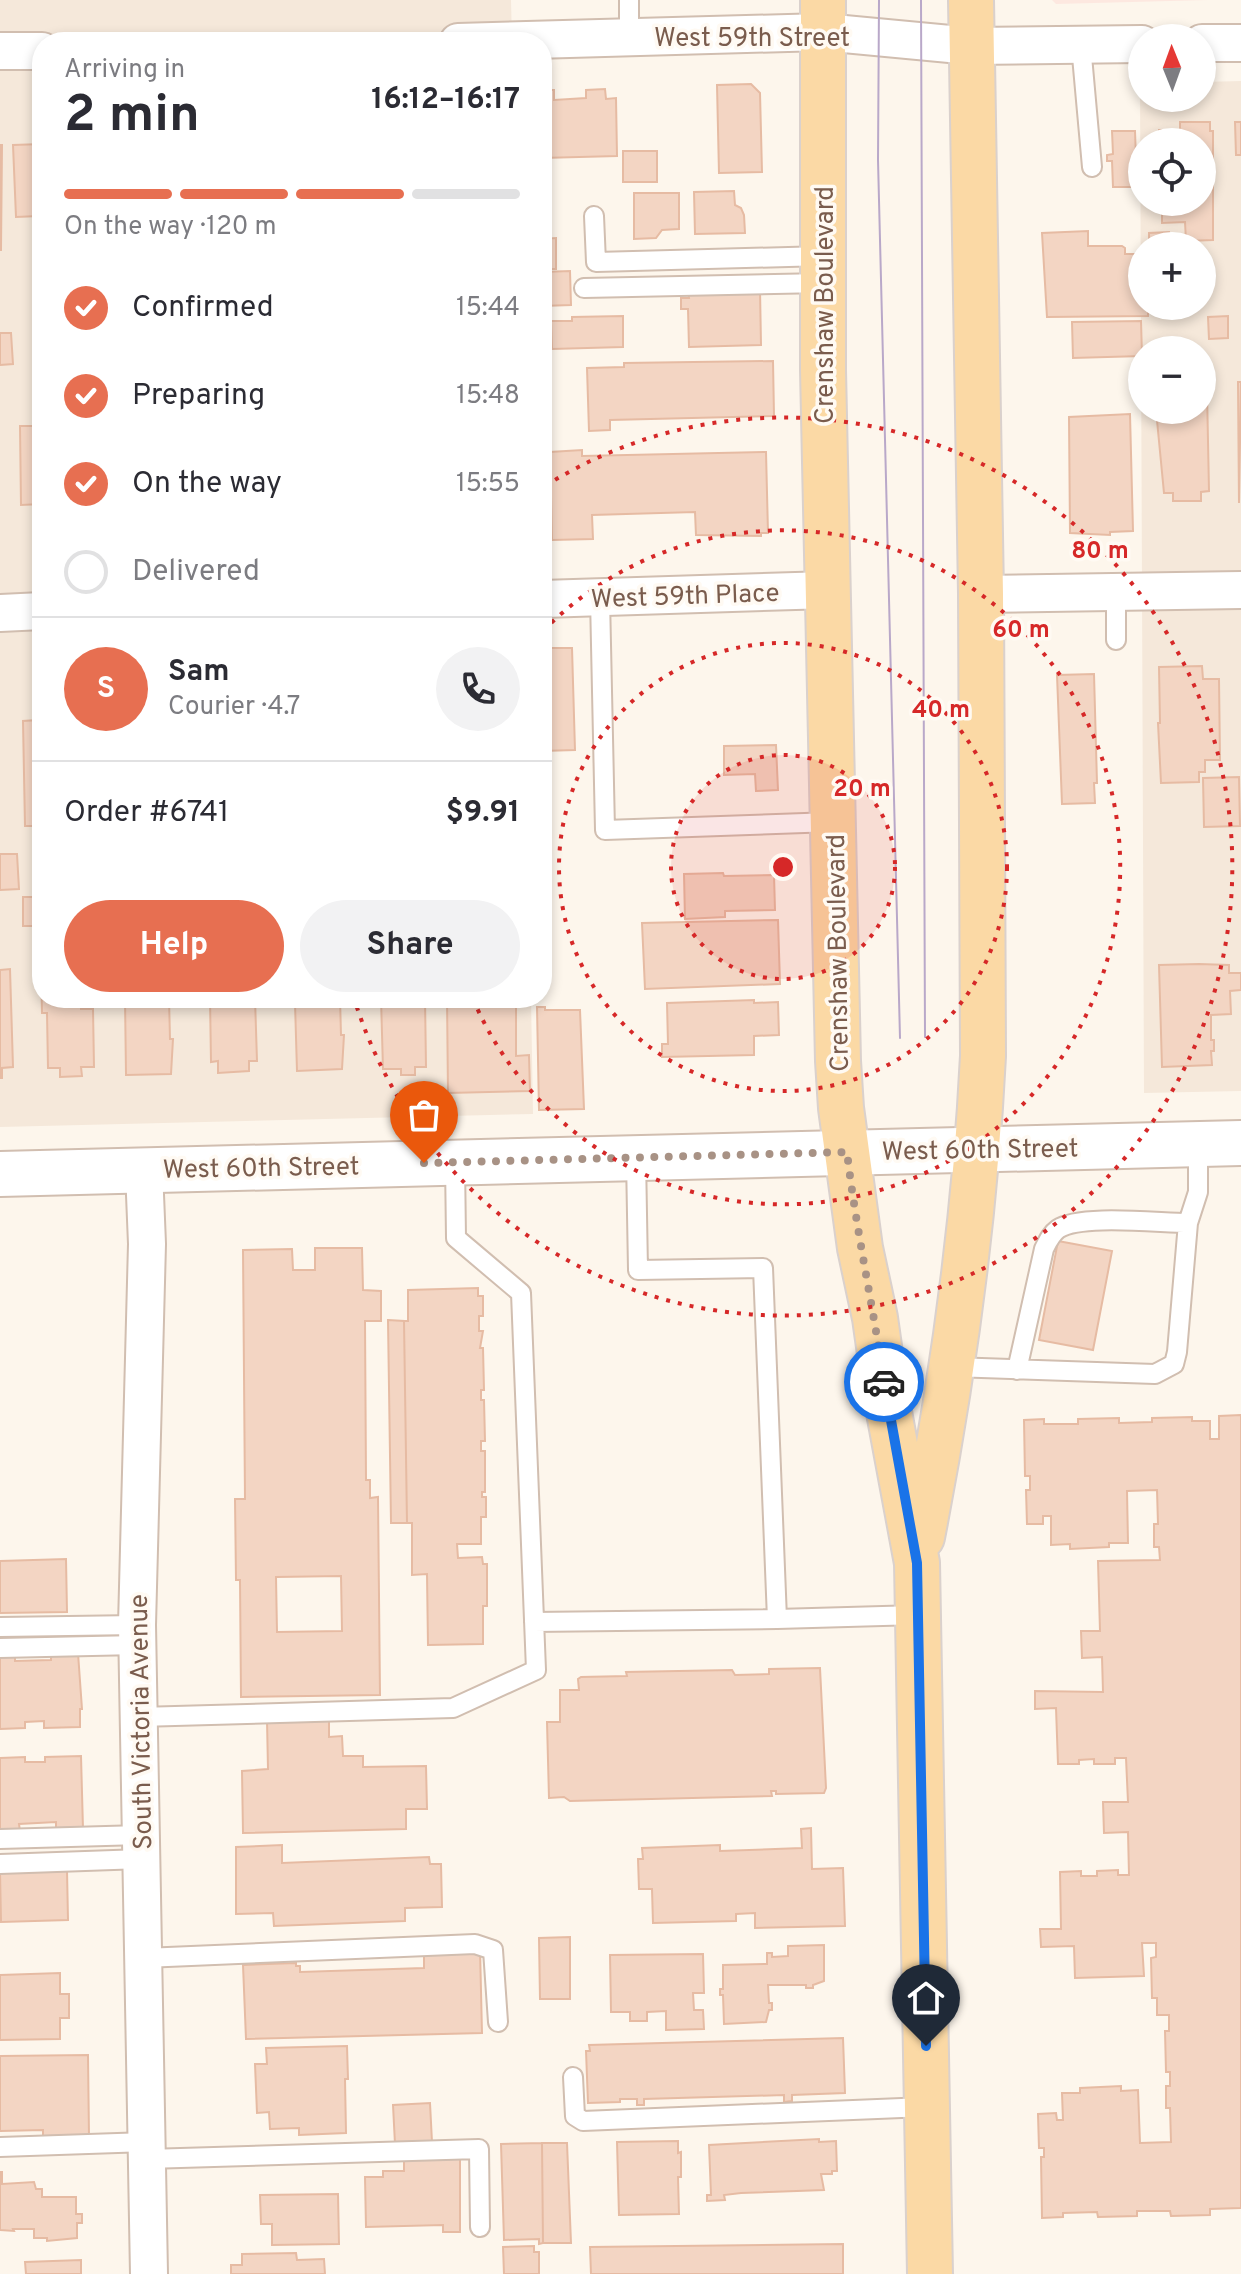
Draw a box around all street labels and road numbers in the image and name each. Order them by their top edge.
street label: West 59th Street [654,23,850,56]
street label: Crenshaw Boulevard [810,186,843,424]
street label: West 59th Place [590,578,780,617]
street label: Crenshaw Boulevard [821,834,858,1072]
street label: West 60th Street [881,1133,1079,1170]
street label: West 60th Street [162,1151,360,1188]
street label: South Victoria Avenue [124,1594,161,1850]

